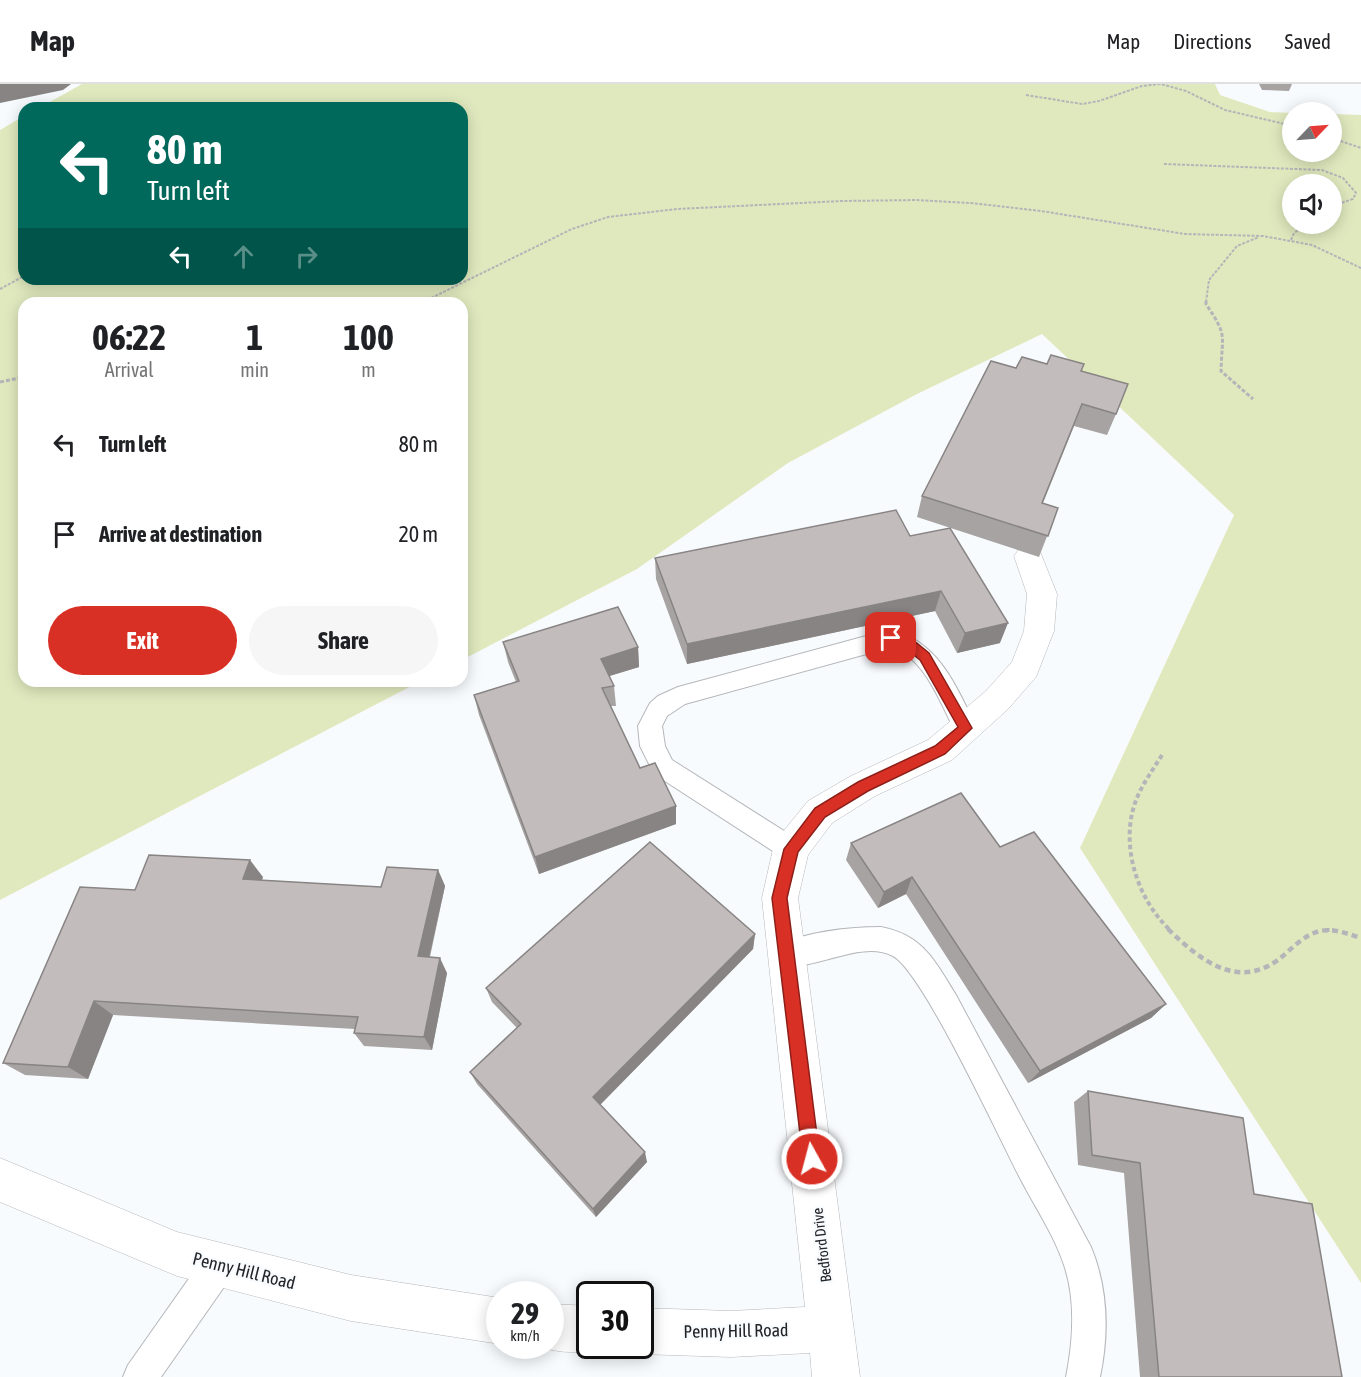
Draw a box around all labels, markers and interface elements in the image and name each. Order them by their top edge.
text: Map [30,25,75,57]
text: Map [1106,29,1140,53]
text: Directions [1173,29,1252,53]
text: Saved [1285,29,1331,53]
north arrow [1282,102,1342,162]
map controls [1282,102,1342,234]
text: 80 m [147,125,222,173]
icon: left [48,126,126,204]
button: sound [1282,174,1342,234]
text: Turn left [147,175,230,206]
icon: left [164,240,197,273]
icon: ahead [227,240,260,273]
icon: right [290,240,323,273]
text: 06:22 [92,316,166,358]
text: 1 [246,316,263,358]
text: 100 [343,316,394,358]
text: Arrival [105,358,154,381]
text: min [240,358,269,381]
text: m [361,358,376,381]
icon: left [48,428,81,461]
text: Turn left [99,431,166,457]
text: 80 m [398,431,438,457]
icon: arrive [48,518,81,551]
text: Arrive at destination [99,521,262,547]
text: 20 m [398,521,438,547]
button: Exit [48,606,237,675]
button: Share [249,606,438,675]
pin [865,612,916,663]
icon: arrive [874,621,907,654]
position arrow [780,1127,844,1191]
street label: Bedford Drive [808,1207,835,1283]
street label: Penny Hill Road [191,1248,298,1293]
speed limit sign: 30 [576,1281,654,1359]
text: 29 [511,1296,539,1330]
street label: Penny Hill Road [683,1319,789,1342]
text: km/h [510,1327,540,1344]

